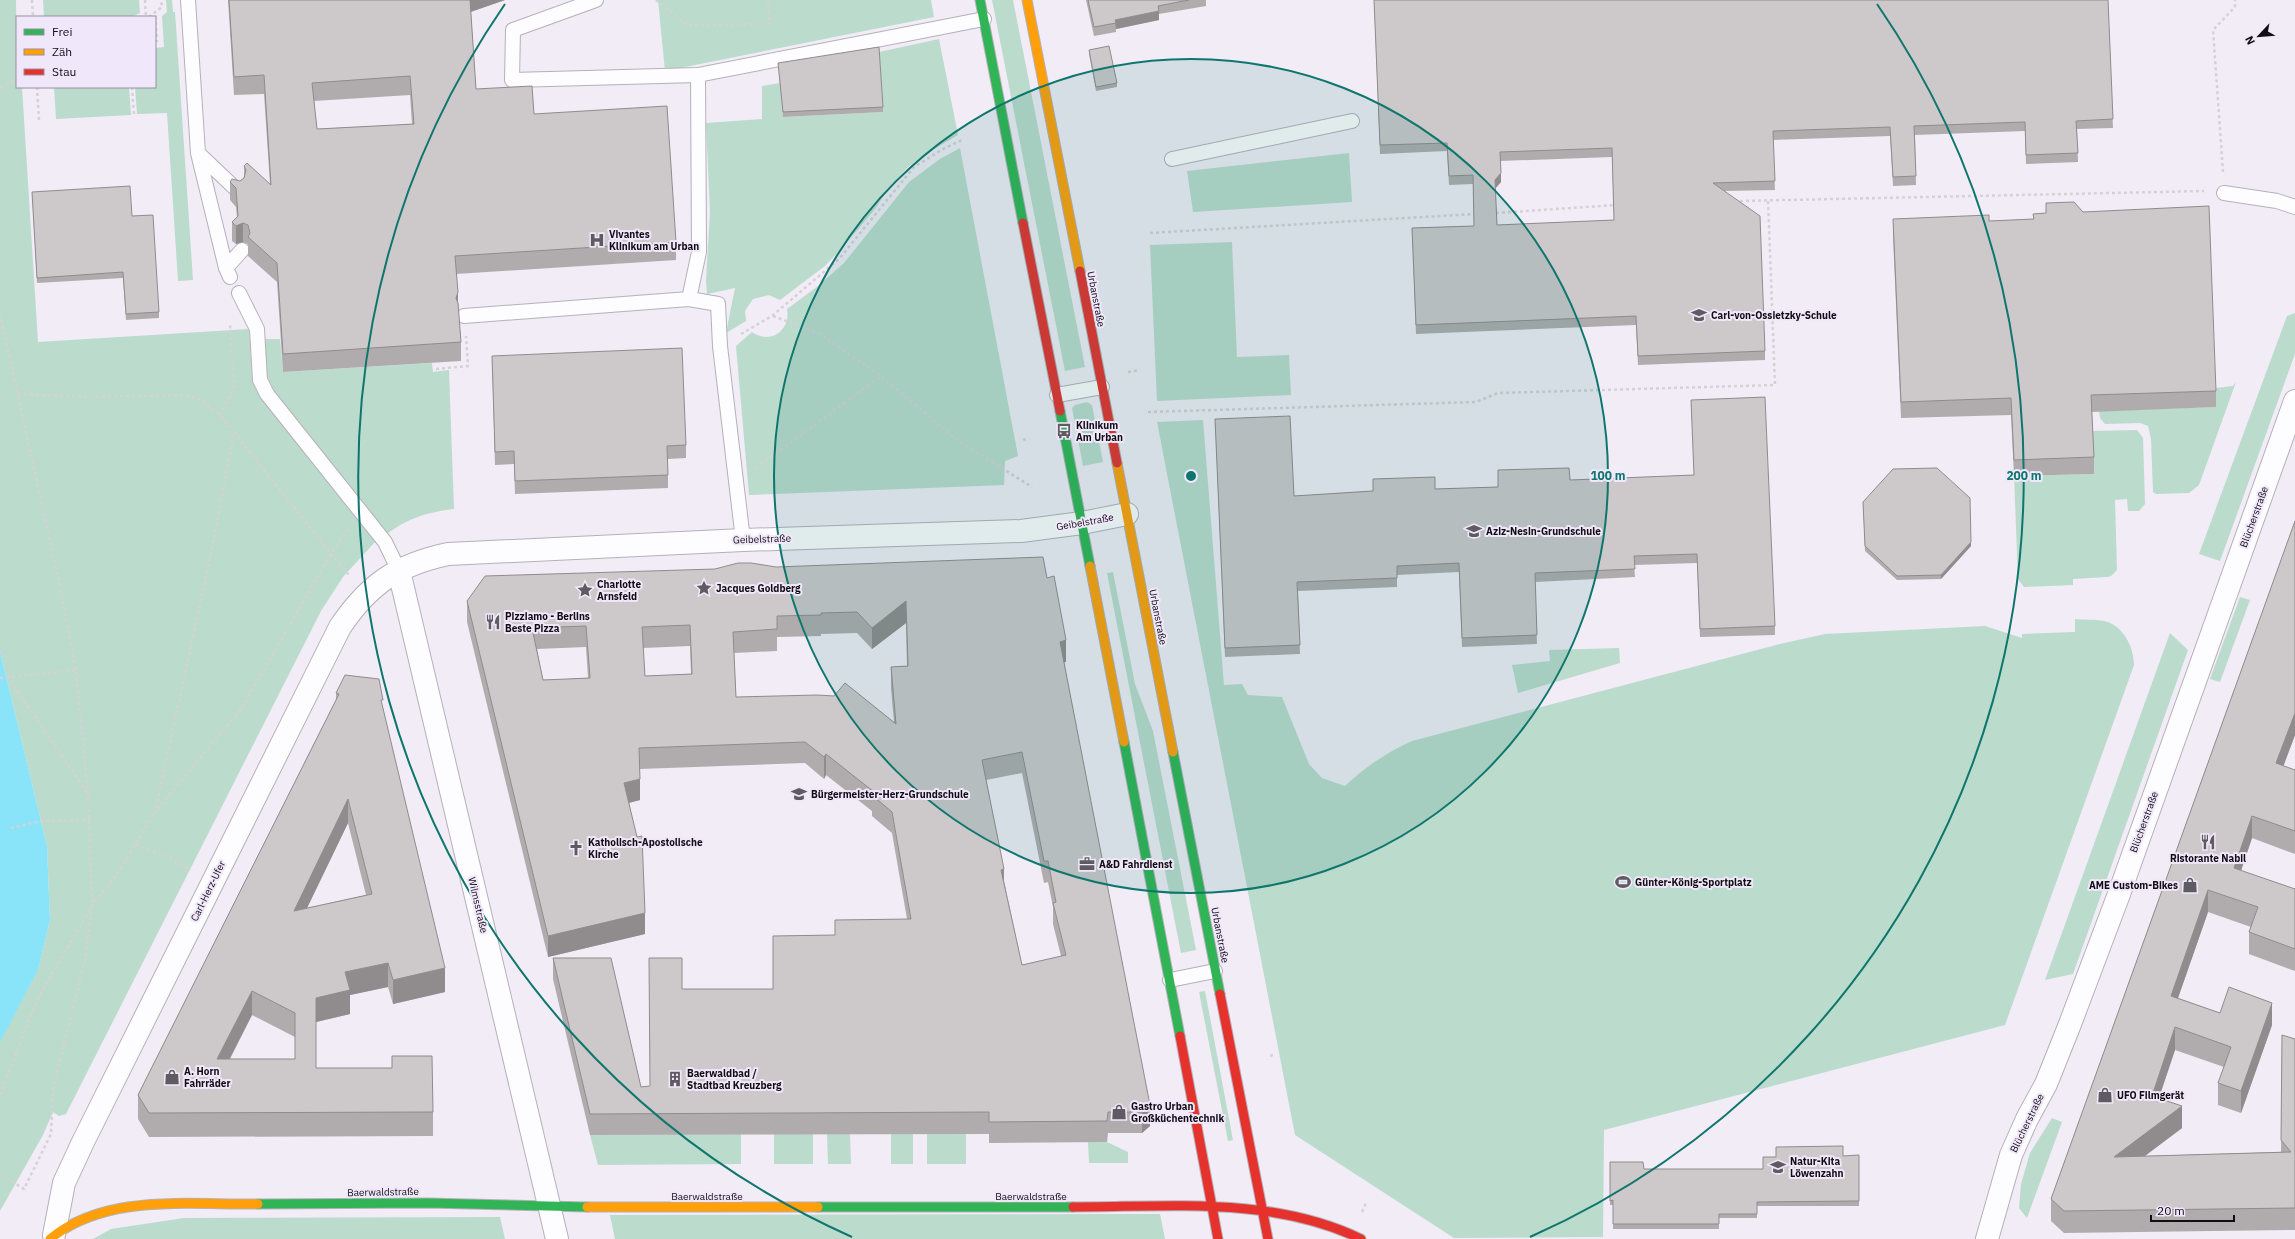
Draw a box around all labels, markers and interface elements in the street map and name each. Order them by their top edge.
legend [16,16,156,88]
north arrow [2239,16,2279,56]
text: Frei [52,24,72,39]
text: N [2242,34,2258,47]
text: Zäh [52,44,72,59]
text: Stau [52,64,76,79]
place label: Vivantes Klinikum am Urban [609,228,699,253]
hospital icon: Vivantes Klinikum am Urban [588,231,606,249]
street label: Urbanstraße [1084,270,1108,328]
school or university icon: Carl-von-Ossietzky-Schule [1690,306,1708,324]
place label: Carl-von-Ossietzky-Schule [1711,309,1837,322]
place label: Klinikum Am Urban [1076,419,1123,444]
bus stop icon: Klinikum Am Urban [1055,422,1073,440]
text: 100 m [1590,468,1626,483]
text: 200 m [2006,468,2042,483]
centre of rings [1184,469,1198,483]
street label: Blücherstraße [2237,484,2271,549]
street label: Geibelstraße [1055,510,1115,533]
school or university icon: Aziz-Nesin-Grundschule [1465,522,1483,540]
place label: Aziz-Nesin-Grundschule [1486,525,1601,538]
street label: Geibelstraße [733,531,792,547]
place label: Charlotte Arnsfeld [597,578,641,603]
place icon: Jacques Goldberg [695,579,713,597]
place icon: Charlotte Arnsfeld [576,581,594,599]
place label: Jacques Goldberg [716,582,801,595]
street label: Urbanstraße [1146,588,1170,646]
place label: Pizziamo - Berlins Beste Pizza [505,610,590,635]
restaurant icon: Pizziamo - Berlins Beste Pizza [484,613,502,631]
school or university icon: Bürgermeister-Herz-Grundschule [790,785,808,803]
place label: Bürgermeister-Herz-Grundschule [811,788,969,801]
street label: Blücherstraße [2127,789,2161,854]
restaurant icon: Ristorante Nabil [2199,833,2217,851]
place label: Katholisch-Apostolische Kirche [588,836,703,861]
church icon: Katholisch-Apostolische Kirche [567,839,585,857]
place label: Ristorante Nabil [2170,852,2246,865]
office icon: A&D Fahrdienst [1078,855,1096,873]
street label: Carl-Herz-Ufer [188,858,228,923]
place label: A&D Fahrdienst [1099,858,1173,871]
sports icon: Günter-König-Sportplatz [1614,873,1632,891]
street label: Wilmsstraße [465,876,491,935]
place label: Günter-König-Sportplatz [1635,876,1752,889]
shop icon: AME Custom-Bikes [2181,876,2199,894]
place label: AME Custom-Bikes [2089,879,2178,892]
street label: Urbanstraße [1208,906,1232,964]
place label: A. Horn Fahrräder [184,1065,230,1090]
place label: Baerwaldbad / Stadtbad Kreuzberg [687,1067,782,1092]
shop icon: A. Horn Fahrräder [163,1068,181,1086]
building icon: Baerwaldbad / Stadtbad Kreuzberg [666,1070,684,1088]
shop icon: UFO Filmgerät [2096,1086,2114,1104]
place label: UFO Filmgerät [2117,1089,2184,1102]
street label: Blücherstraße [2007,1091,2047,1155]
place label: Gastro Urban Großküchentechnik [1131,1100,1224,1125]
shop icon: Gastro Urban Großküchentechnik [1110,1103,1128,1121]
place label: Natur-Kita Löwenzahn [1790,1155,1843,1180]
school or university icon: Natur-Kita Löwenzahn [1769,1158,1787,1176]
street label: Baerwaldstraße [347,1185,419,1199]
street label: Baerwaldstraße [671,1190,743,1203]
street label: Baerwaldstraße [995,1190,1067,1203]
scale bar [2151,1197,2234,1223]
text: 20 m [2157,1203,2185,1218]

